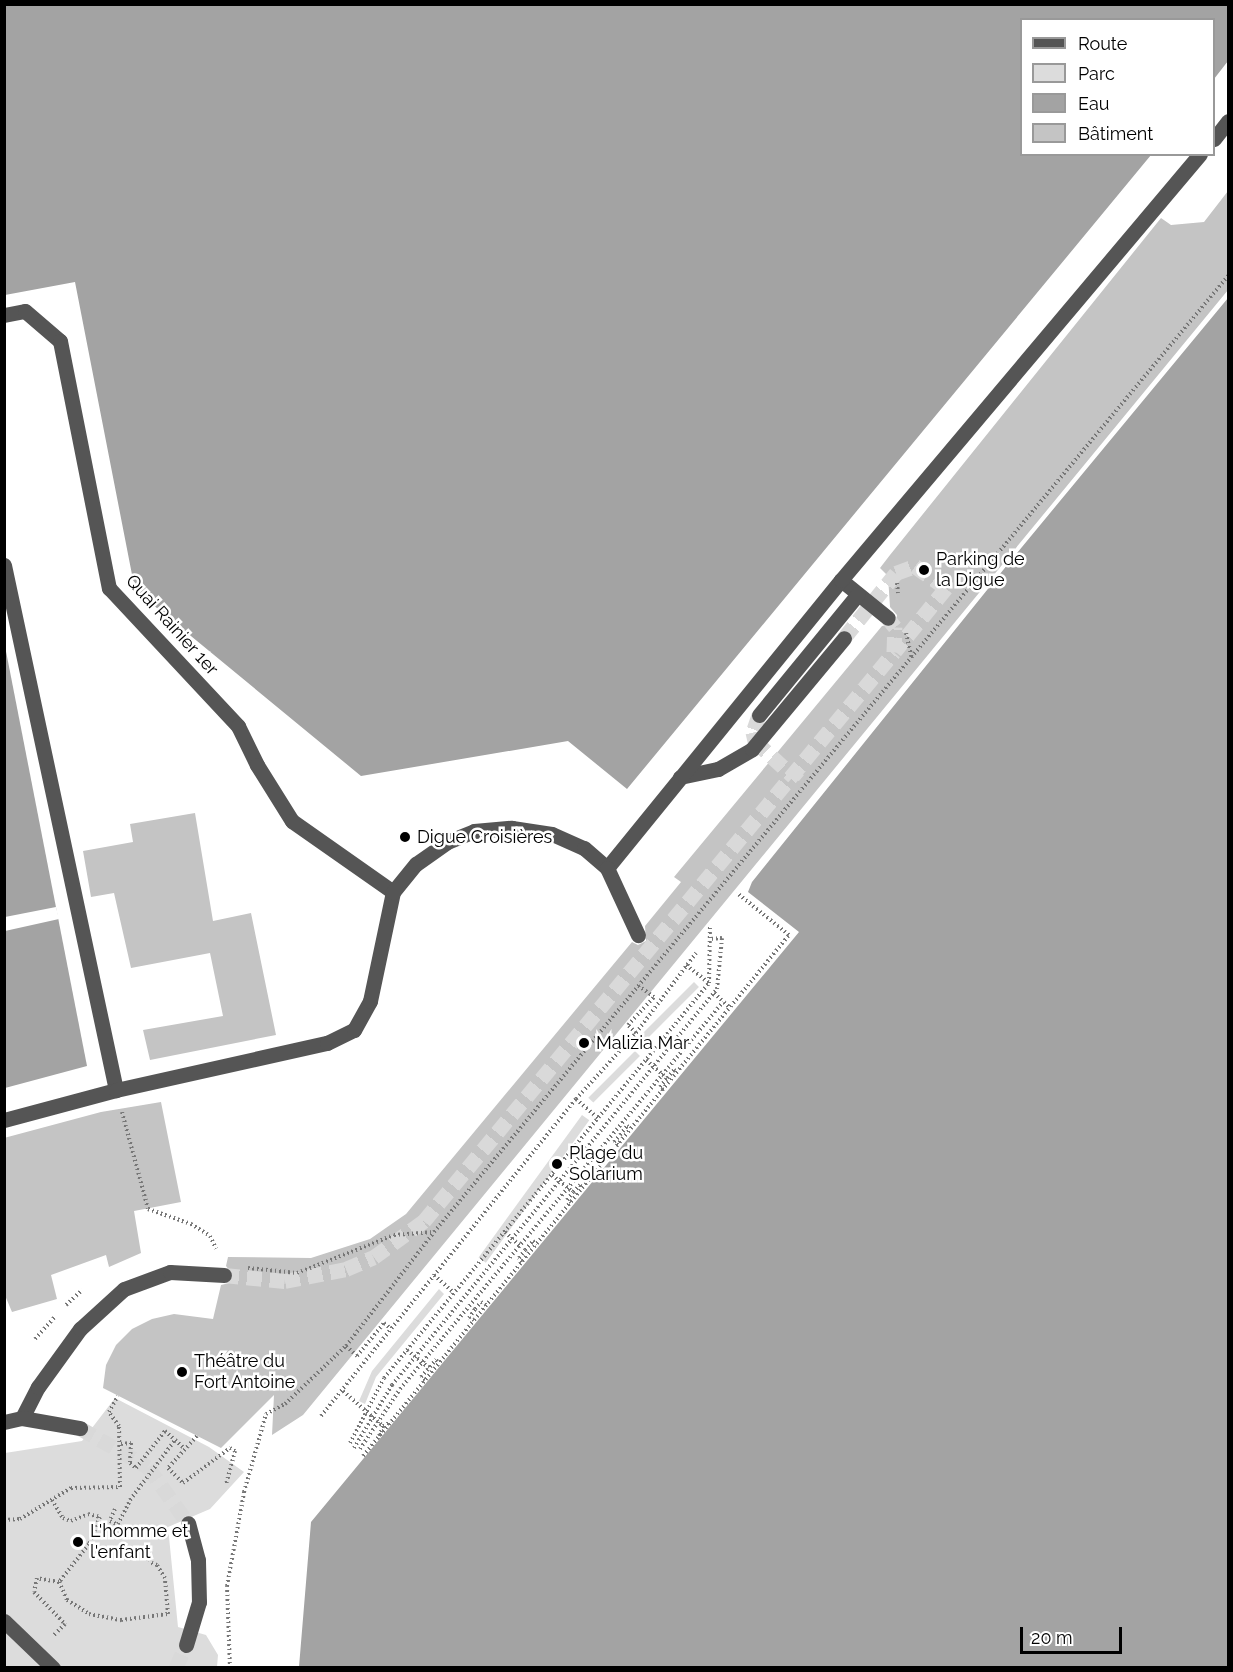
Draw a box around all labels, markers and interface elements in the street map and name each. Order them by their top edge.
legend [1020,18,1215,156]
text: Route [1078,33,1127,54]
text: Parc [1078,63,1115,84]
text: Eau [1078,93,1109,114]
text: Bâtiment [1078,123,1153,144]
place label: Parking de la Digue [936,549,1025,592]
marker: Parking de la Digue [917,563,931,577]
street label: Quai Rainier 1er [121,570,223,680]
place label: Digue Croisières [417,826,552,848]
marker: Digue Croisières [398,830,412,844]
place label: Malizia Mar [596,1032,689,1054]
marker: Malizia Mar [577,1036,591,1050]
place label: Plage du Solarium [569,1143,643,1186]
marker: Plage du Solarium [550,1157,564,1171]
place label: Théâtre du Fort Antoine [194,1351,296,1394]
marker: Théâtre du Fort Antoine [175,1365,189,1379]
place label: L'homme et l'enfant [90,1521,188,1564]
marker: L'homme et l'enfant [71,1535,85,1549]
scale bar [1023,1615,1125,1653]
text: 20 m [1031,1627,1073,1648]

